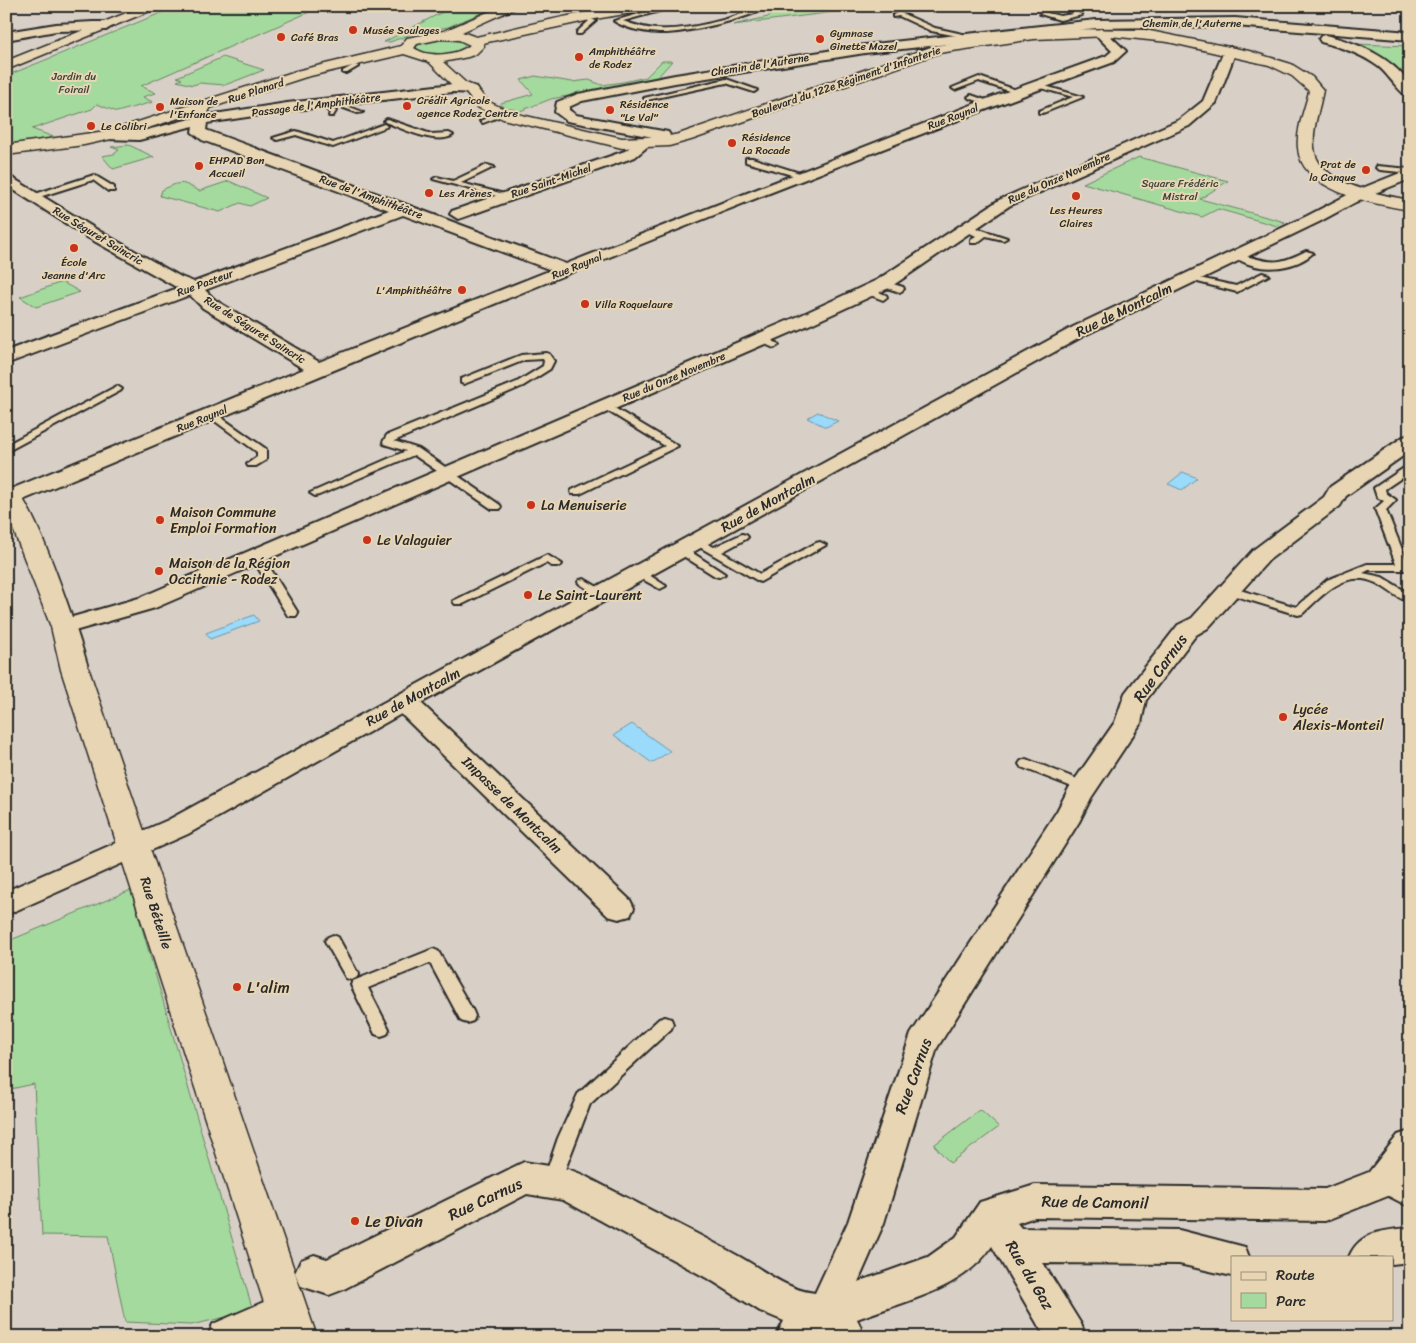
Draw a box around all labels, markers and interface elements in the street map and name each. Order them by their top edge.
street label: Chemin de l'Auterne [1143,14,1242,33]
place label: Musée Soulages [363,21,440,40]
marker: Musée Soulages [347,24,359,36]
place label: Gymnase Ginette Mazel [830,24,898,56]
place label: Café Bras [291,28,339,47]
marker: Café Bras [275,31,287,43]
marker: Gymnase Ginette Mazel [814,33,826,45]
street label: Boulevard du 122e Régiment d'Infanterie [749,40,944,123]
place label: Amphithéâtre de Rodez [588,42,656,74]
street label: Chemin de l'Auterne [710,48,811,82]
marker: Amphithéâtre de Rodez [573,51,585,63]
park label: Jardin du Foirail [51,67,96,99]
street label: Rue Planard [225,73,288,109]
street label: Passage de l'Amphithéâtre [250,88,382,122]
place label: Crédit Agricole agence Rodez Centre [417,91,519,123]
place label: Maison de l'Enfance [170,92,219,124]
place label: Résidence "Le Val" [620,95,669,127]
street label: Rue Raynal [925,98,982,135]
marker: Crédit Agricole agence Rodez Centre [401,100,413,112]
marker: Maison de l'Enfance [154,101,166,113]
marker: Résidence "Le Val" [604,104,616,116]
place label: Le Colibri [101,117,148,136]
marker: Le Colibri [85,120,97,132]
place label: Résidence La Rocade [742,128,791,160]
marker: Résidence La Rocade [726,137,738,149]
street label: Rue du Onze Novembre [1005,147,1114,209]
place label: EHPAD Bon Accueil [208,151,264,183]
place label: Prat de la Conque [1309,155,1356,187]
street label: Rue Saint-Michel [508,158,595,204]
marker: EHPAD Bon Accueil [193,160,205,172]
marker: Prat de la Conque [1360,164,1372,176]
street label: Rue de l'Amphithéâtre [317,169,426,225]
park label: Square Frédéric Mistral [1142,174,1219,206]
place label: Les Arènes [439,184,493,203]
marker: Les Arènes [423,187,435,199]
marker: Les Heures Claires [1070,190,1082,202]
street label: Rue Séguret Saincric [49,201,147,271]
place label: Les Heures Claires [1050,201,1103,233]
marker: École Jeanne d'Arc [68,242,80,254]
street label: Rue Raynal [549,247,606,285]
place label: École Jeanne d'Arc [41,253,106,285]
street label: Rue Pasteur [174,264,236,302]
street label: Rue de Montcalm [1071,276,1177,344]
place label: L'Amphithéâtre [376,281,452,300]
marker: L'Amphithéâtre [456,284,468,296]
street label: Rue de Séguret Saincric [200,291,310,369]
place label: Villa Roquelaure [595,295,673,314]
marker: Villa Roquelaure [579,298,591,310]
street label: Rue du Onze Novembre [619,347,729,407]
street label: Rue Raynal [174,400,231,438]
street label: Rue de Montcalm [716,466,820,539]
place label: La Menuiserie [541,493,627,518]
marker: La Menuiserie [525,499,537,511]
place label: Maison Commune Emploi Formation [170,500,277,541]
marker: Maison Commune Emploi Formation [154,514,166,526]
place label: Le Valaguier [377,528,453,553]
marker: Le Valaguier [361,534,373,546]
place label: Maison de la Région Occitanie - Rodez [169,551,290,592]
marker: Maison de la Région Occitanie - Rodez [153,565,165,577]
place label: Le Saint-Laurent [538,583,642,608]
marker: Le Saint-Laurent [522,589,534,601]
street label: Rue Carnus [1125,627,1195,708]
street label: Rue de Montcalm [361,660,465,733]
place label: Lycée Alexis-Monteil [1292,697,1385,738]
marker: Lycée Alexis-Monteil [1277,711,1289,723]
street label: Impasse de Montcalm [455,749,569,860]
street label: Rue Béteille [133,874,179,952]
place label: L'alim [247,973,290,1002]
marker: L'alim [231,981,243,993]
street label: Rue Carnus [886,1034,940,1118]
street label: Rue Carnus [443,1169,527,1229]
street label: Rue de Camonil [1041,1187,1149,1217]
place label: Le Divan [365,1207,423,1236]
marker: Le Divan [349,1215,361,1227]
street label: Rue du Gaz [998,1234,1063,1316]
legend [1231,1256,1394,1320]
text: Route [1276,1262,1315,1288]
text: Parc [1276,1288,1306,1314]

